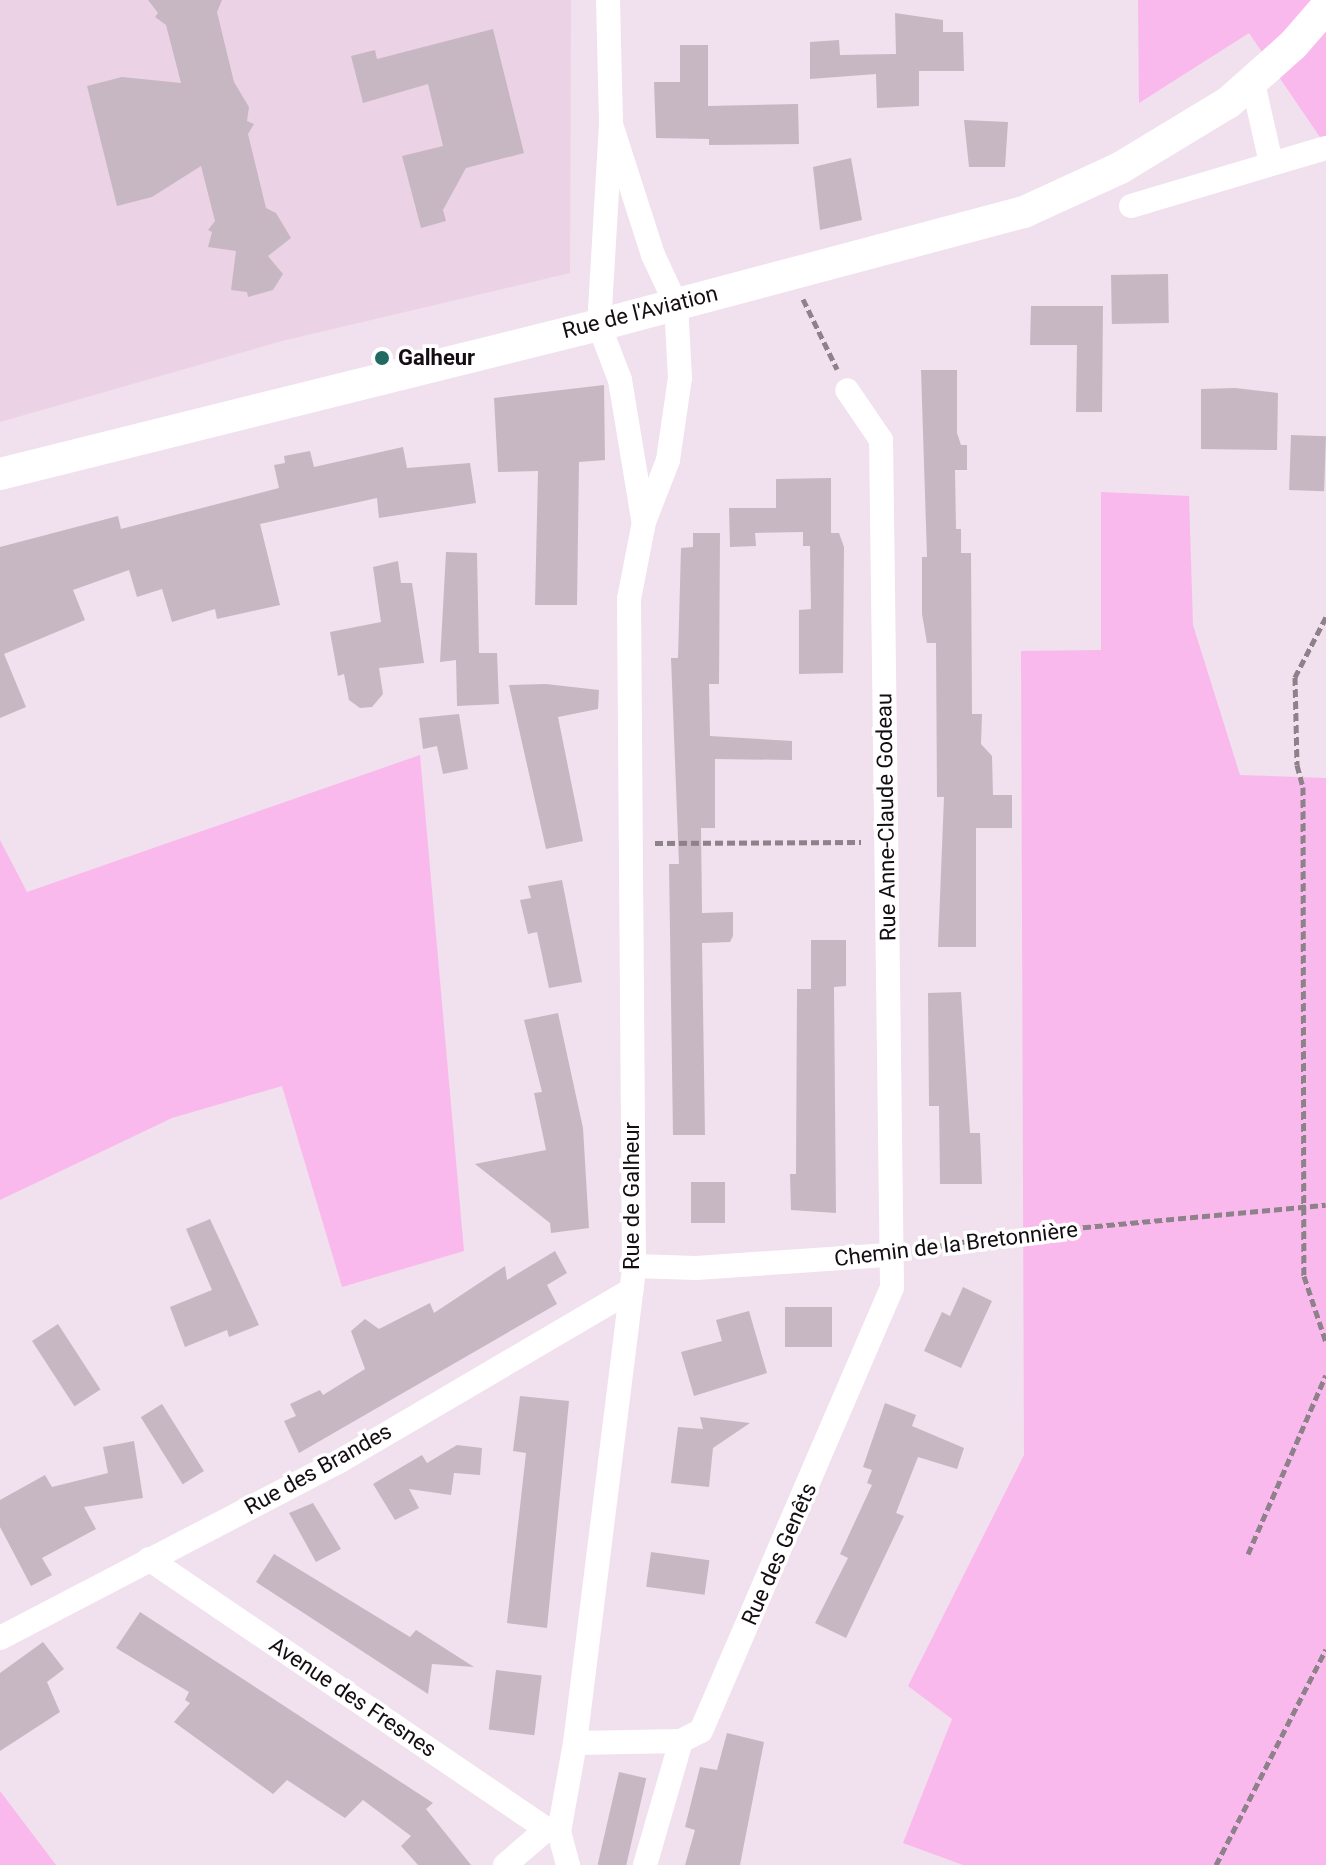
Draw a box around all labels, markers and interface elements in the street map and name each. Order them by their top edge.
street label: Rue de l'Aviation [560,280,720,344]
place label: Galheur [398,345,475,371]
marker: Galheur [373,349,391,367]
street label: Rue Anne-Claude Godeau [871,693,901,941]
street label: Rue de Galheur [619,1122,645,1270]
street label: Chemin de la Bretonnière [833,1216,1079,1272]
street label: Rue des Brandes [240,1418,396,1520]
street label: Rue des Genêts [736,1479,822,1629]
street label: Avenue des Fresnes [265,1631,441,1763]

